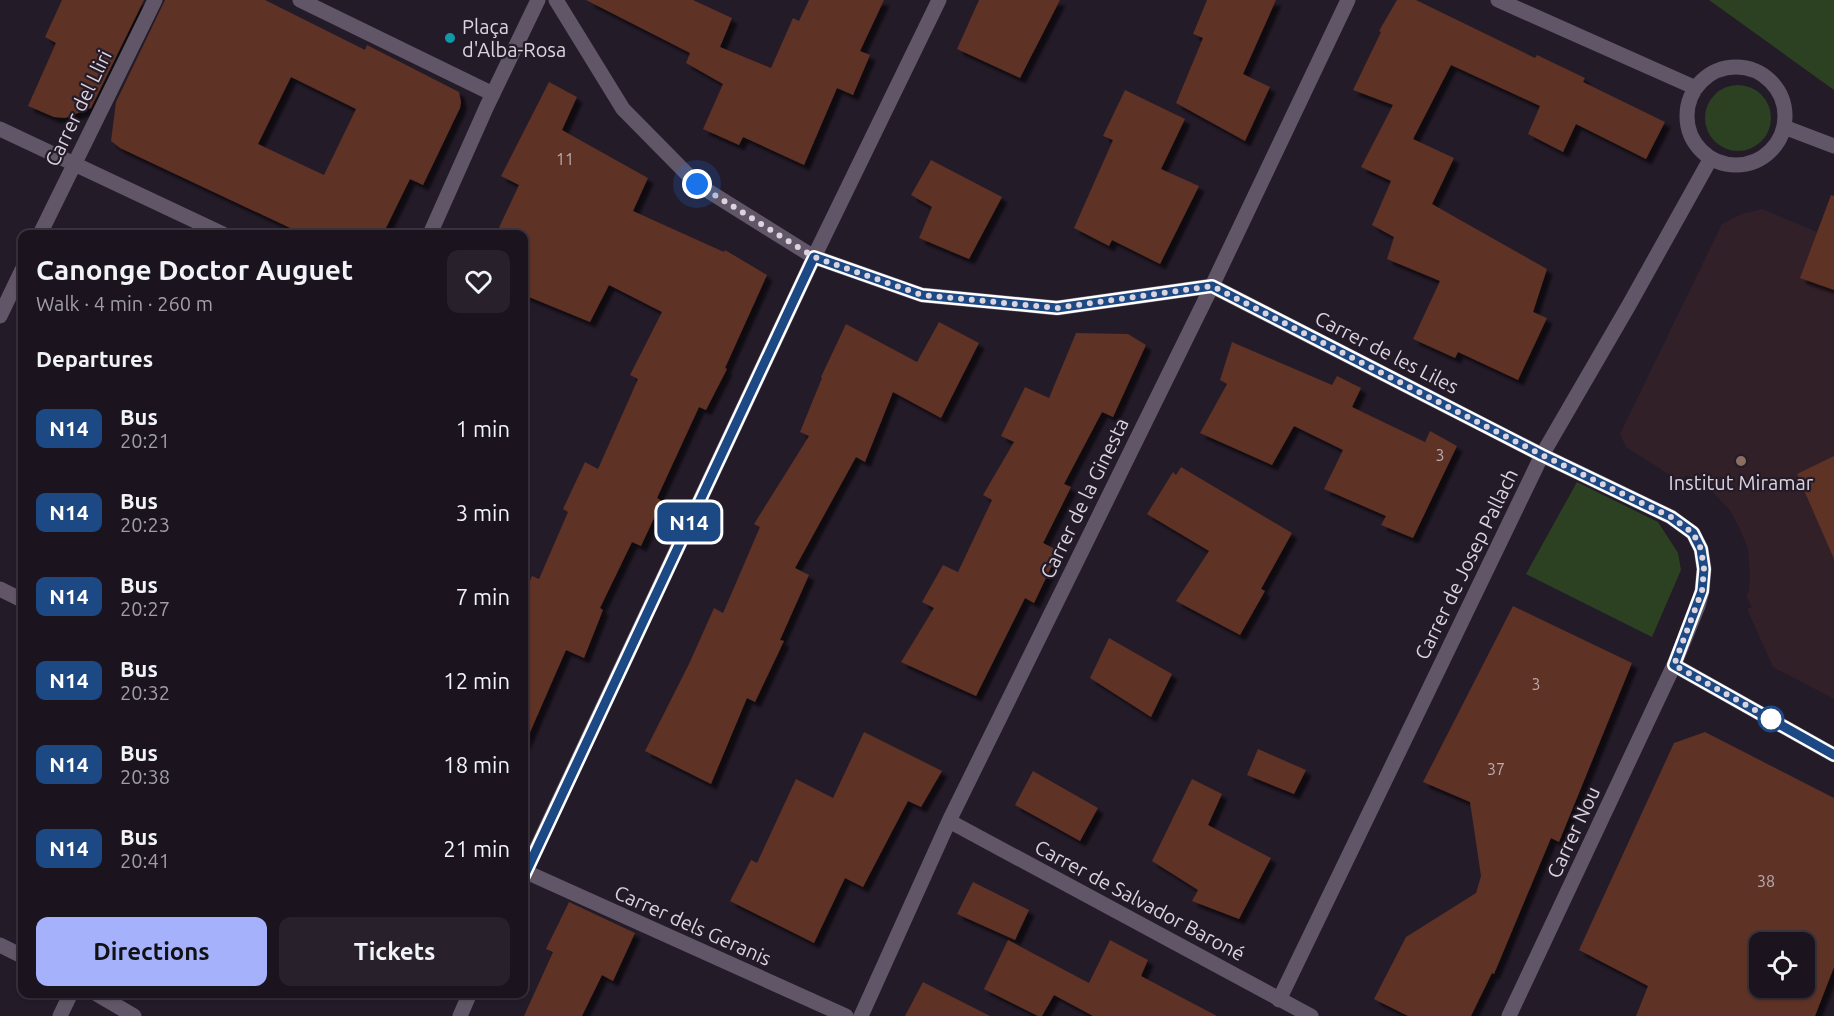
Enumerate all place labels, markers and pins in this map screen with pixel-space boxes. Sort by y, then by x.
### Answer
place label: Plaça d'Alba-Rosa [462,15,566,61]
marker: Plaça d'Alba-Rosa [443,31,457,45]
marker: Institut Miramar [1734,454,1748,468]
place label: Institut Miramar [1669,471,1814,494]
unlabelled marker [1758,706,1784,732]

